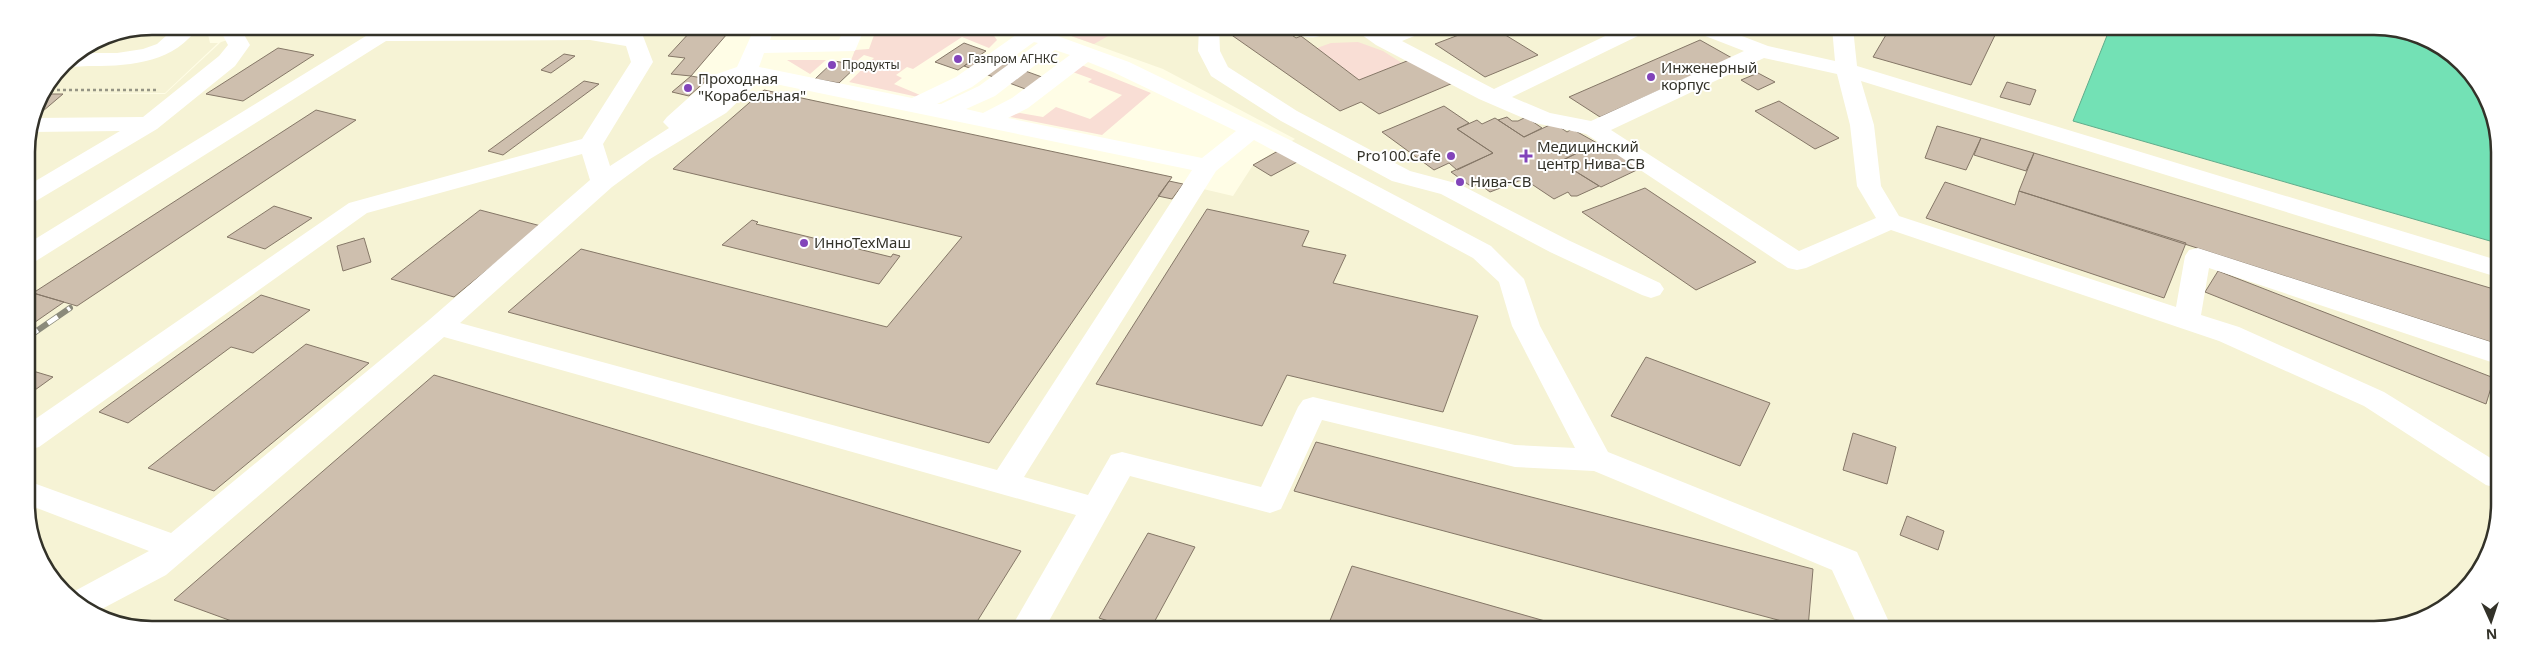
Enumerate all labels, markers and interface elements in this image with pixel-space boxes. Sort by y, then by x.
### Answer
place label: Газпром АГНКС [968,50,1058,67]
marker: Газпром АГНКС [952,53,964,65]
place label: Продукты [842,56,900,73]
place label: Инженерный корпус [1661,57,1757,94]
marker: Продукты [826,59,838,71]
place label: Проходная "Корабельная" [698,68,806,105]
marker: Инженерный корпус [1645,71,1657,83]
marker: Проходная "Корабельная" [682,82,694,94]
place label: Медицинский центр Нива-СВ [1537,136,1645,173]
place label: Pro100.Cafe [1356,145,1441,165]
marker: Медицинский центр Нива-СВ [1519,149,1533,163]
marker: Pro100.Cafe [1445,150,1457,162]
place label: Нива-СВ [1470,171,1531,191]
marker: Нива-СВ [1454,176,1466,188]
place label: ИнноТехМаш [814,232,911,252]
marker: ИнноТехМаш [798,237,810,249]
north arrow [2466,596,2516,646]
text: N [2486,625,2498,644]

